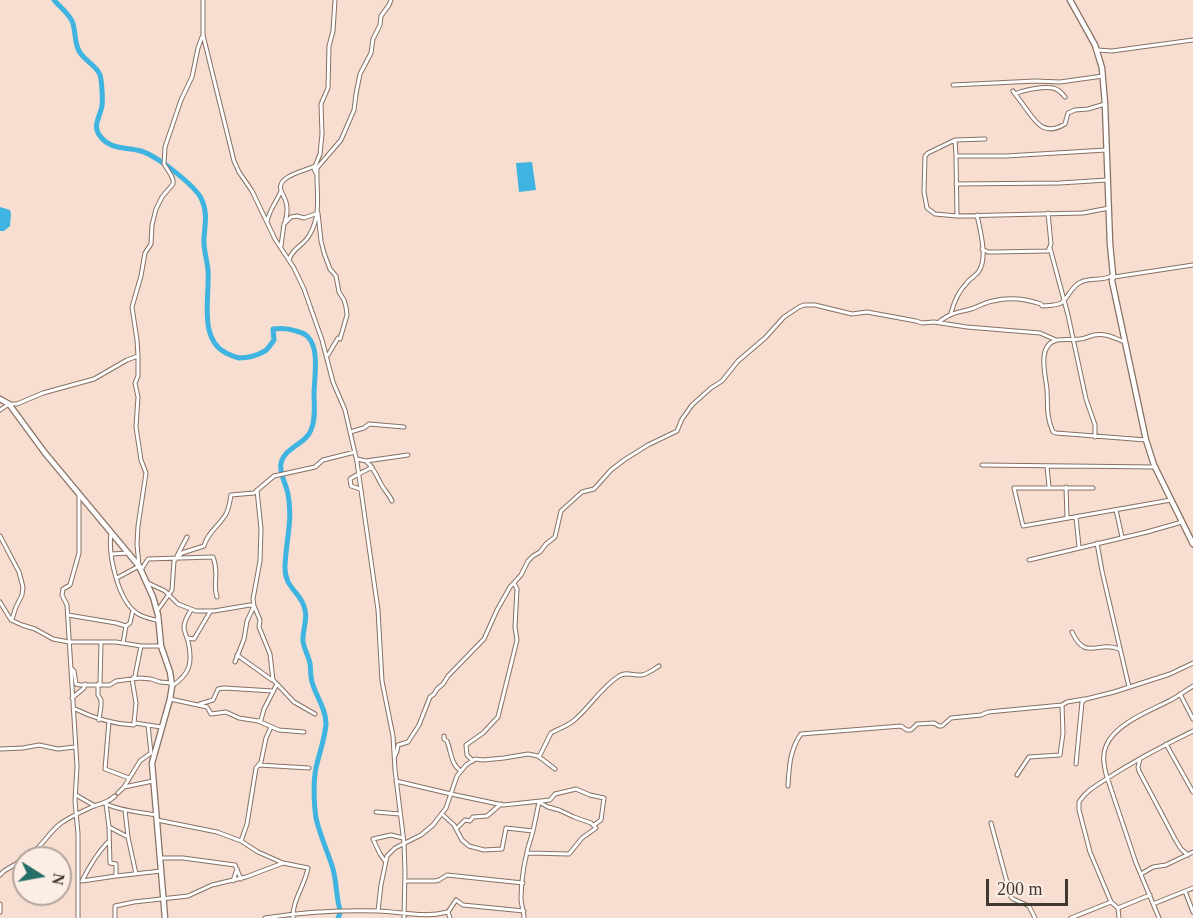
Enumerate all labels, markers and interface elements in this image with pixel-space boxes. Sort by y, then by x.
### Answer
north arrow [12,846,72,906]
scale bar [989,867,1072,905]
text: N [49,872,68,886]
text: 200 m [997,879,1043,899]

